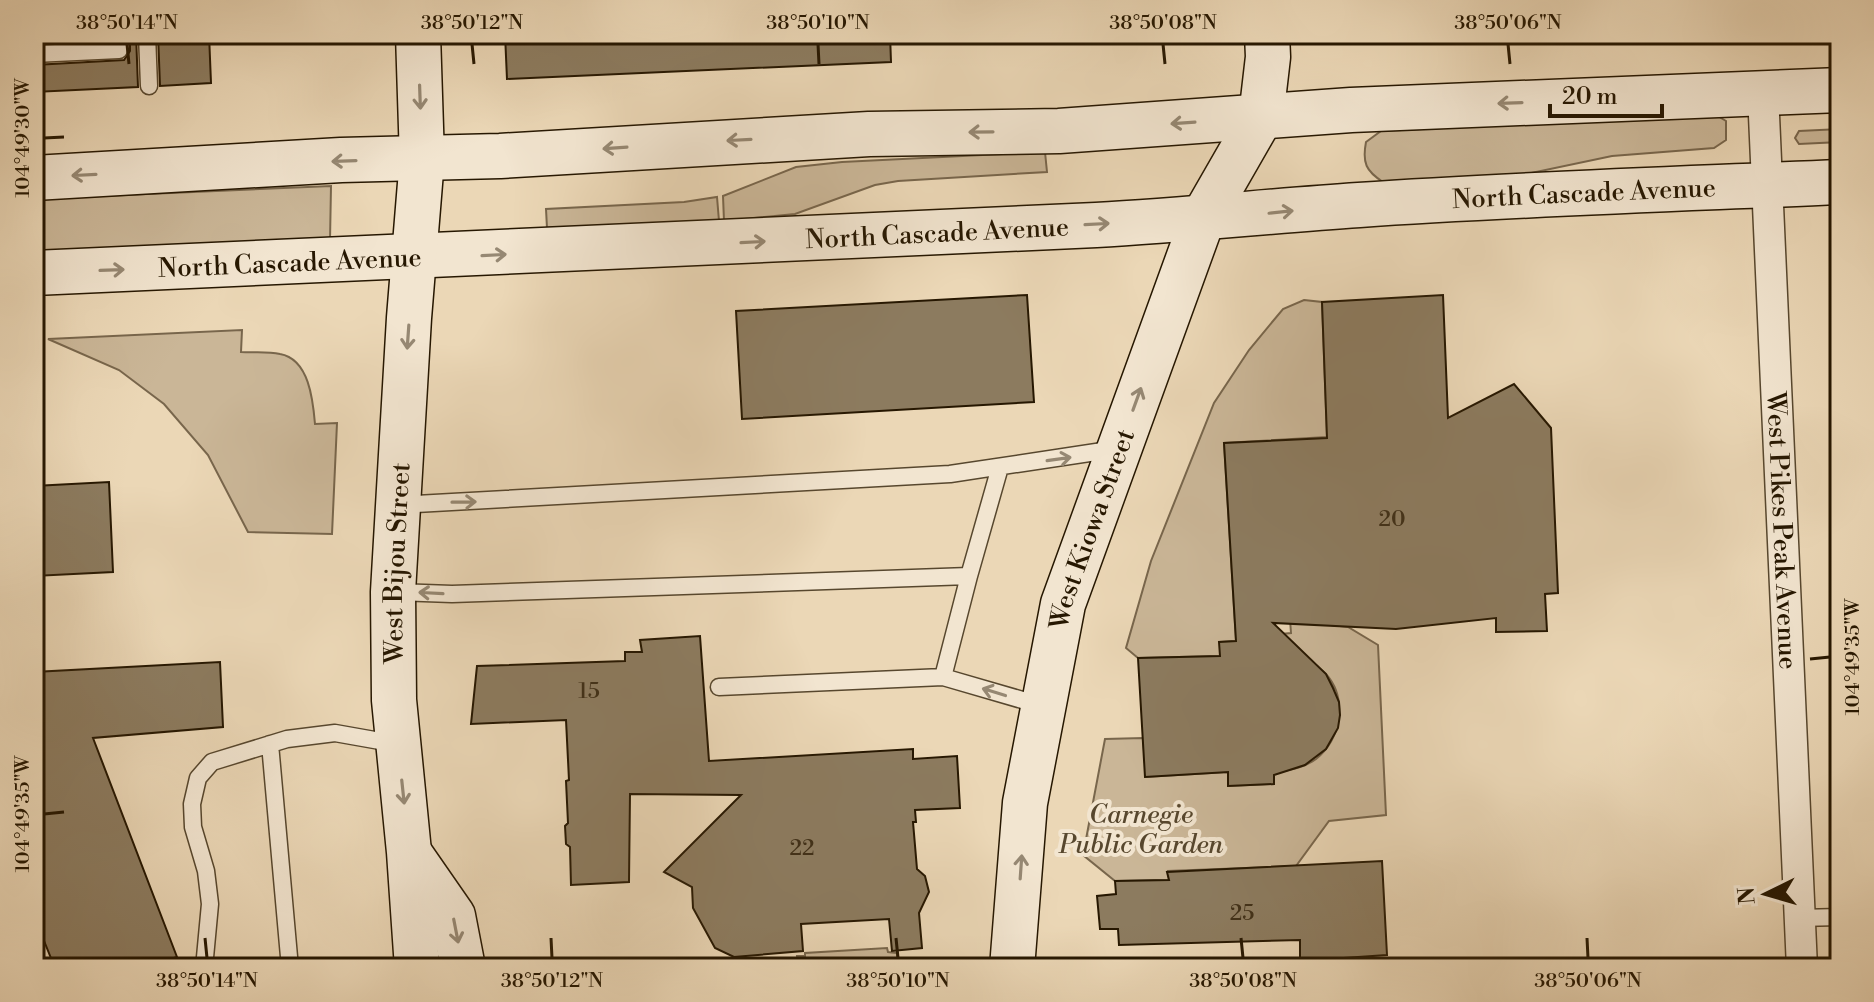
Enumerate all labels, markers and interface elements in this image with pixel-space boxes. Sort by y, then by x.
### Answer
text: 38°50'14"N [76,11,178,36]
text: 38°50'12"N [421,11,523,36]
text: 38°50'10"N [766,11,870,36]
text: 38°50'08"N [1109,11,1217,36]
text: 38°50'06"N [1454,11,1562,36]
scale bar [1550,68,1662,118]
text: 104°49'30"W [11,78,36,198]
text: 20 m [1562,82,1618,112]
one-way arrow [413,83,428,110]
one-way arrow [1497,96,1524,111]
one-way arrow [1170,116,1197,131]
one-way arrow [968,124,995,140]
one-way arrow [726,133,753,148]
one-way arrow [602,141,629,156]
one-way arrow [331,153,358,168]
one-way arrow [71,168,98,183]
street label: North Cascade Avenue [1451,172,1716,216]
one-way arrow [1267,205,1294,220]
street label: North Cascade Avenue [805,211,1070,256]
one-way arrow [1083,217,1110,232]
one-way arrow [739,234,766,249]
street label: North Cascade Avenue [157,242,422,285]
one-way arrow [480,247,507,262]
one-way arrow [98,262,125,277]
one-way arrow [400,323,415,350]
one-way arrow [1130,387,1145,412]
street label: West Pikes Peak Avenue [1759,390,1804,670]
street label: West Kiowa Street [1043,425,1142,633]
one-way arrow [1046,451,1071,466]
street label: West Bijou Street [378,462,418,665]
one-way arrow [450,494,477,509]
house number: 20 [1378,506,1406,533]
one-way arrow [418,585,445,600]
text: 104°49'35"W [1841,598,1866,716]
house number: 15 [578,678,600,705]
one-way arrow [981,684,1007,699]
text: 104°49'35"W [11,755,36,873]
one-way arrow [396,778,411,805]
park label: Carnegie Public Garden [1058,799,1224,861]
house number: 22 [789,835,815,862]
one-way arrow [1014,854,1029,881]
north arrow [1726,854,1806,934]
text: N [1733,885,1762,905]
house number: 25 [1230,900,1254,927]
one-way arrow [450,918,465,943]
text: 38°50'14"N [156,969,258,994]
text: 38°50'12"N [501,969,603,994]
text: 38°50'10"N [846,969,950,994]
text: 38°50'08"N [1189,969,1297,994]
text: 38°50'06"N [1534,969,1642,994]

